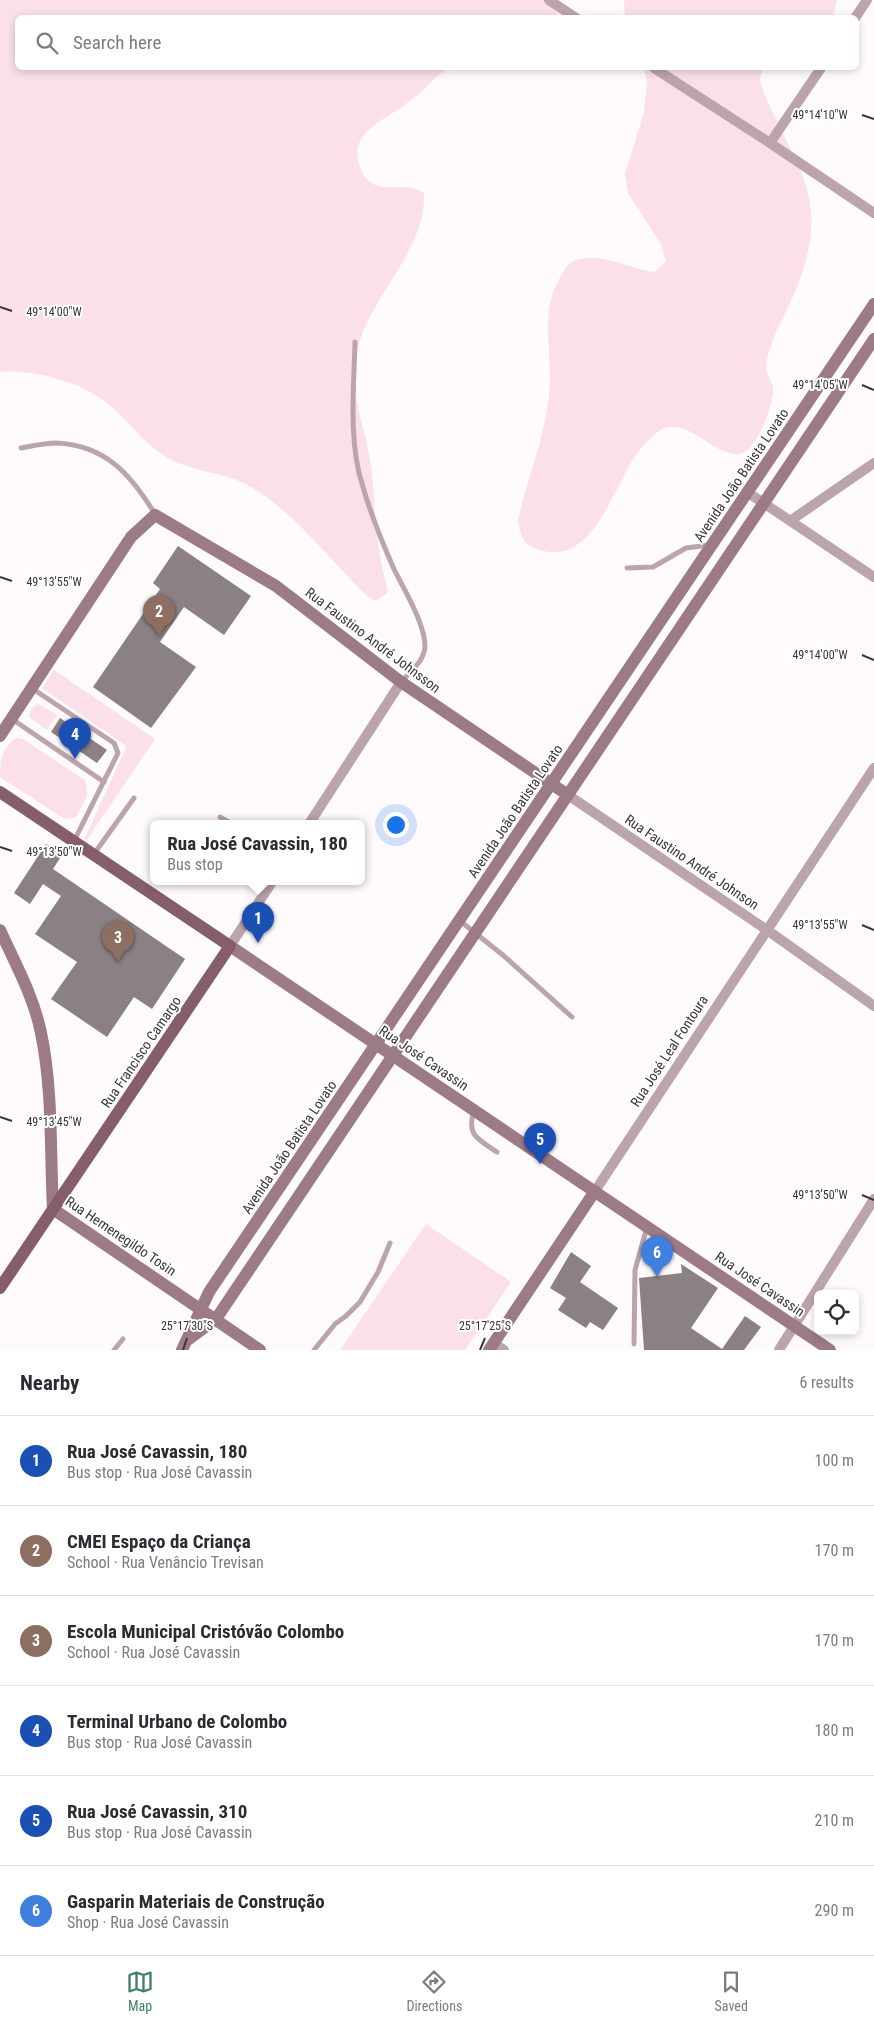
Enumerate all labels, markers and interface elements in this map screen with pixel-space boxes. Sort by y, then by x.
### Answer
search box [15,15,859,70]
icon: search [33,29,61,57]
text: Search here [73,31,161,54]
text: 49°14'10"W [792,108,848,122]
text: 49°14'00"W [26,305,82,319]
text: 49°14'05"W [792,378,848,392]
street label: Avenida João Batista Lovato [690,405,792,545]
text: 49°13'55"W [26,575,82,589]
street label: Rua Faustino André Johnsson [303,584,443,696]
pin: 2 [143,595,175,636]
text: 49°14'00"W [792,648,848,662]
pin: 4 [59,718,91,759]
street label: Avenida João Batista Lovato [464,741,566,881]
street label: Rua Faustino André Johnson [622,811,762,913]
your location [383,812,409,838]
popup [150,820,365,885]
text: Rua José Cavassin, 180 [167,832,348,855]
text: 49°13'50"W [26,845,82,859]
text: Bus stop [167,855,223,874]
pin: 1 [242,902,274,943]
text: 49°13'55"W [792,918,848,932]
pin: 3 [102,921,134,962]
street label: Rua José Leal Fontoura [627,992,711,1110]
street label: Rua Francisco Camargo [98,993,184,1111]
street label: Rua José Cavassin [376,1022,472,1094]
street label: Avenida João Batista Lovato [238,1077,340,1217]
text: 49°13'45"W [26,1115,82,1129]
pin: 5 [524,1123,556,1164]
text: 49°13'50"W [792,1188,848,1202]
street label: Rua Hemenegildo Tosin [63,1193,179,1279]
pin: 6 [641,1236,673,1277]
street label: Rua José Cavassin [712,1248,808,1320]
map controls [814,1290,859,1335]
button: locate [814,1290,859,1335]
text: 25°17'30"S [161,1319,213,1333]
text: 25°17'25"S [459,1319,511,1333]
text: Nearby [20,1371,79,1395]
text: 6 results [799,1373,854,1392]
text: Rua José Cavassin, 180 [67,1440,247,1463]
text: 1 [32,1451,40,1470]
text: 100 m [815,1451,854,1470]
text: Bus stop · Rua José Cavassin [67,1463,252,1482]
text: CMEI Espaço da Criança [67,1530,251,1553]
text: 2 [32,1541,40,1560]
text: 170 m [815,1541,854,1560]
text: School · Rua Venâncio Trevisan [67,1553,264,1572]
text: Escola Municipal Cristóvão Colombo [67,1620,344,1643]
text: 3 [32,1631,40,1650]
text: 170 m [815,1631,854,1650]
text: School · Rua José Cavassin [67,1643,240,1662]
text: Terminal Urbano de Colombo [67,1710,287,1733]
text: 4 [32,1721,40,1740]
text: 180 m [815,1721,854,1740]
text: Bus stop · Rua José Cavassin [67,1733,252,1752]
text: Rua José Cavassin, 310 [67,1800,247,1823]
text: 5 [32,1811,40,1830]
text: 210 m [815,1811,854,1830]
text: Bus stop · Rua José Cavassin [67,1823,252,1842]
text: Gasparin Materiais de Construção [67,1890,325,1913]
text: 6 [32,1901,40,1920]
text: 290 m [815,1901,854,1920]
text: Shop · Rua José Cavassin [67,1913,229,1932]
tab: Map [126,1968,154,2014]
tab: Directions [406,1968,462,2014]
tab: Saved [715,1968,748,2014]

